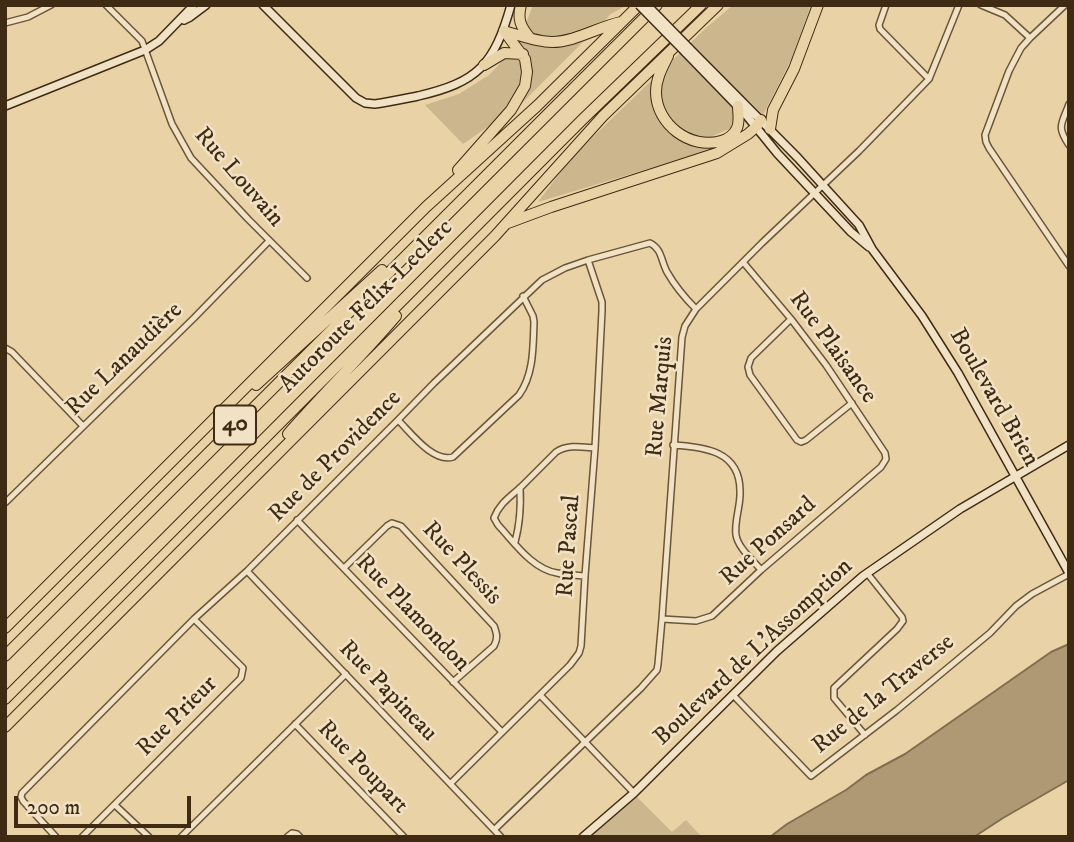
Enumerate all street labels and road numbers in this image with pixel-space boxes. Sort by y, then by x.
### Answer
street label: Rue Louvain [187,122,289,234]
street label: Autoroute Félix-Leclerc [274,214,460,400]
street label: Rue Plaisance [782,287,882,409]
street label: Rue Lanaudière [61,297,189,423]
street label: Boulevard Brien [942,324,1044,472]
street label: Rue Marquis [641,335,681,459]
street label: Rue de Providence [264,385,408,529]
road number: 40 [214,406,256,444]
street label: Rue Ponsard [715,491,823,593]
street label: Rue Pascal [552,494,588,598]
street label: Rue Plessis [415,516,507,612]
street label: Rue Plamondon [349,549,475,679]
street label: Boulevard de L'Assomption [649,553,859,753]
street label: Rue de la Traverse [807,629,961,761]
street label: Rue Papineau [332,636,442,748]
street label: Rue Prieur [132,671,224,763]
street label: Rue Poupart [311,715,413,821]

